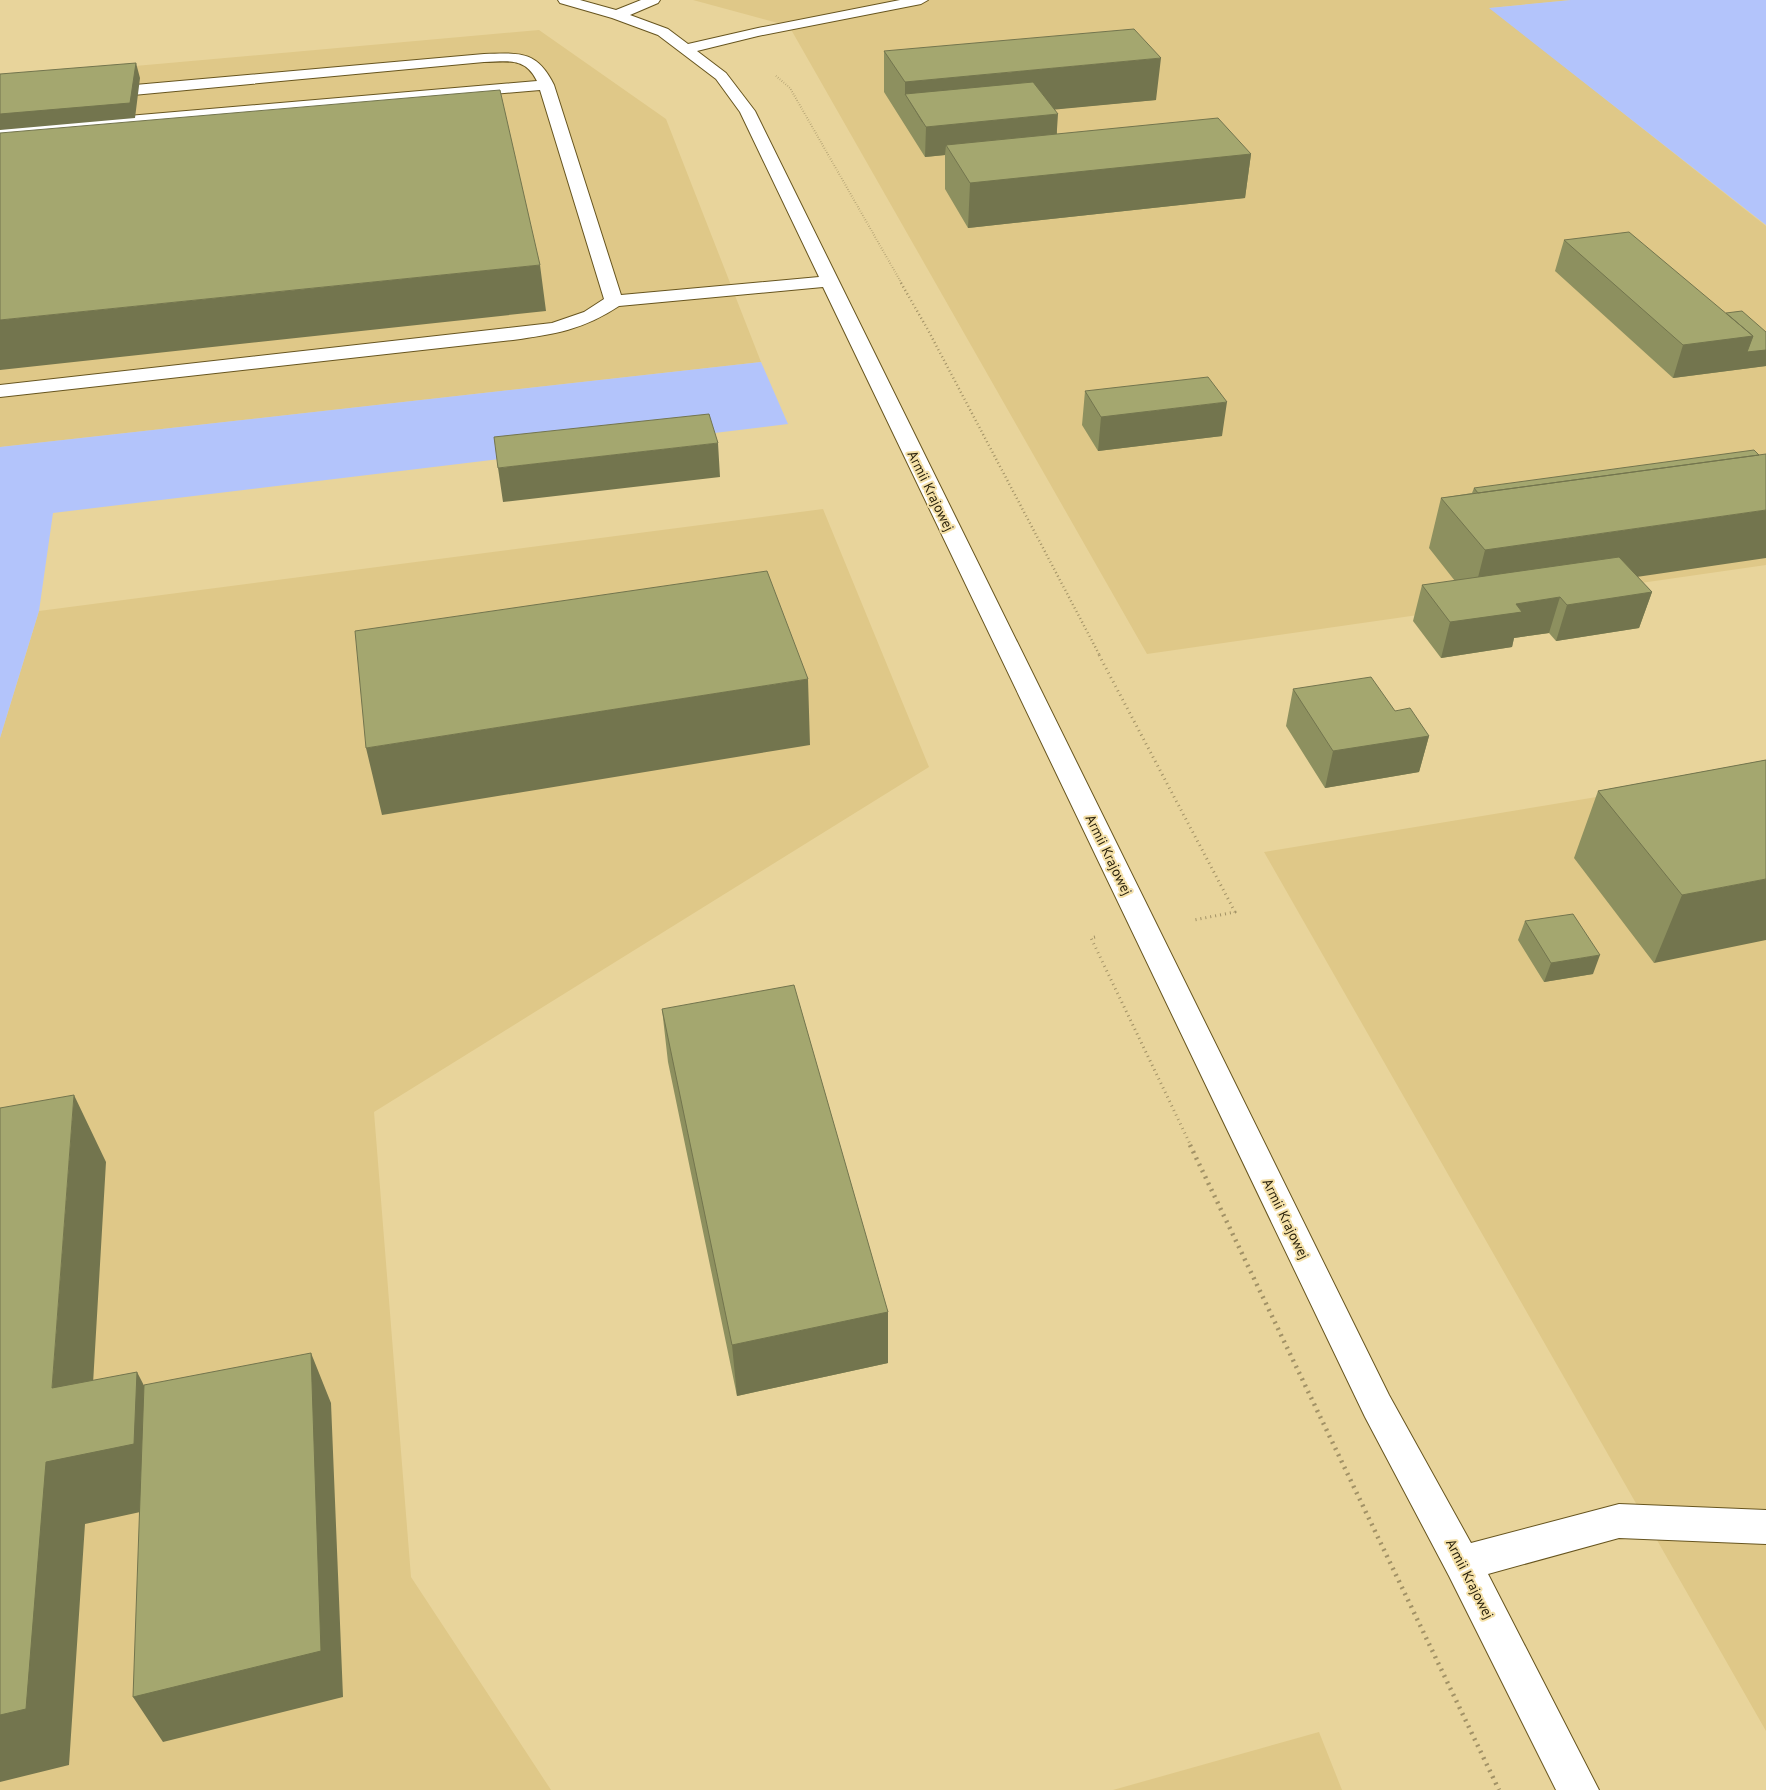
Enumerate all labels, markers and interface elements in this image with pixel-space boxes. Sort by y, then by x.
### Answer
street label: Armii Krajowej [904,448,958,534]
street label: Armii Krajowej [1082,812,1136,898]
street label: Armii Krajowej [1259,1176,1313,1262]
street label: Armii Krajowej [1442,1536,1498,1622]

